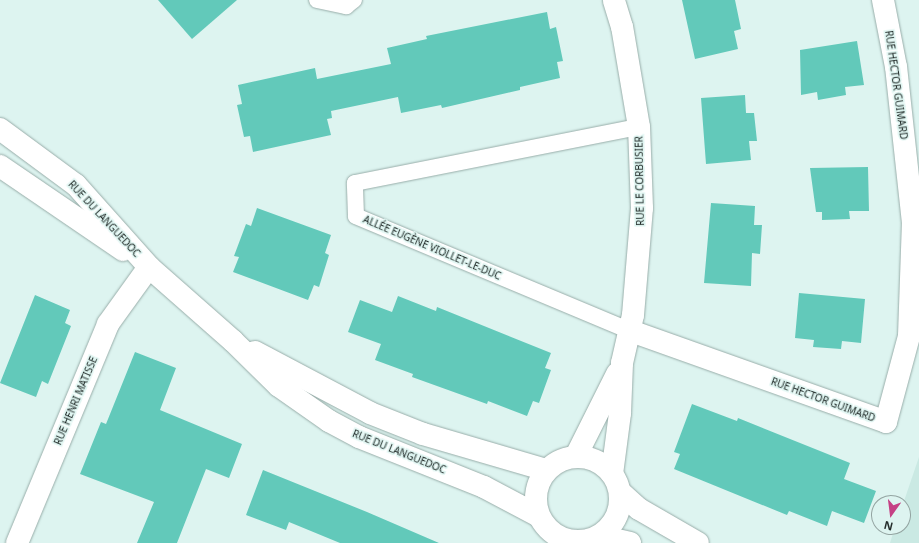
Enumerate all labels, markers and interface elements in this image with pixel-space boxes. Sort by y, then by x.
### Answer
street label: RUE HECTOR GUIMARD [882,30,910,140]
street label: RUE LE CORBUSIER [633,136,647,226]
street label: RUE DU LANGUEDOC [66,178,142,260]
street label: ALLÉE EUGÈNE VIOLLET-LE-DUC [361,213,503,283]
street label: RUE HENRI MATISSE [52,355,100,447]
street label: RUE HECTOR GUIMARD [769,376,877,424]
street label: RUE DU LANGUEDOC [351,428,447,476]
north arrow [871,495,911,535]
text: N [882,518,894,535]

